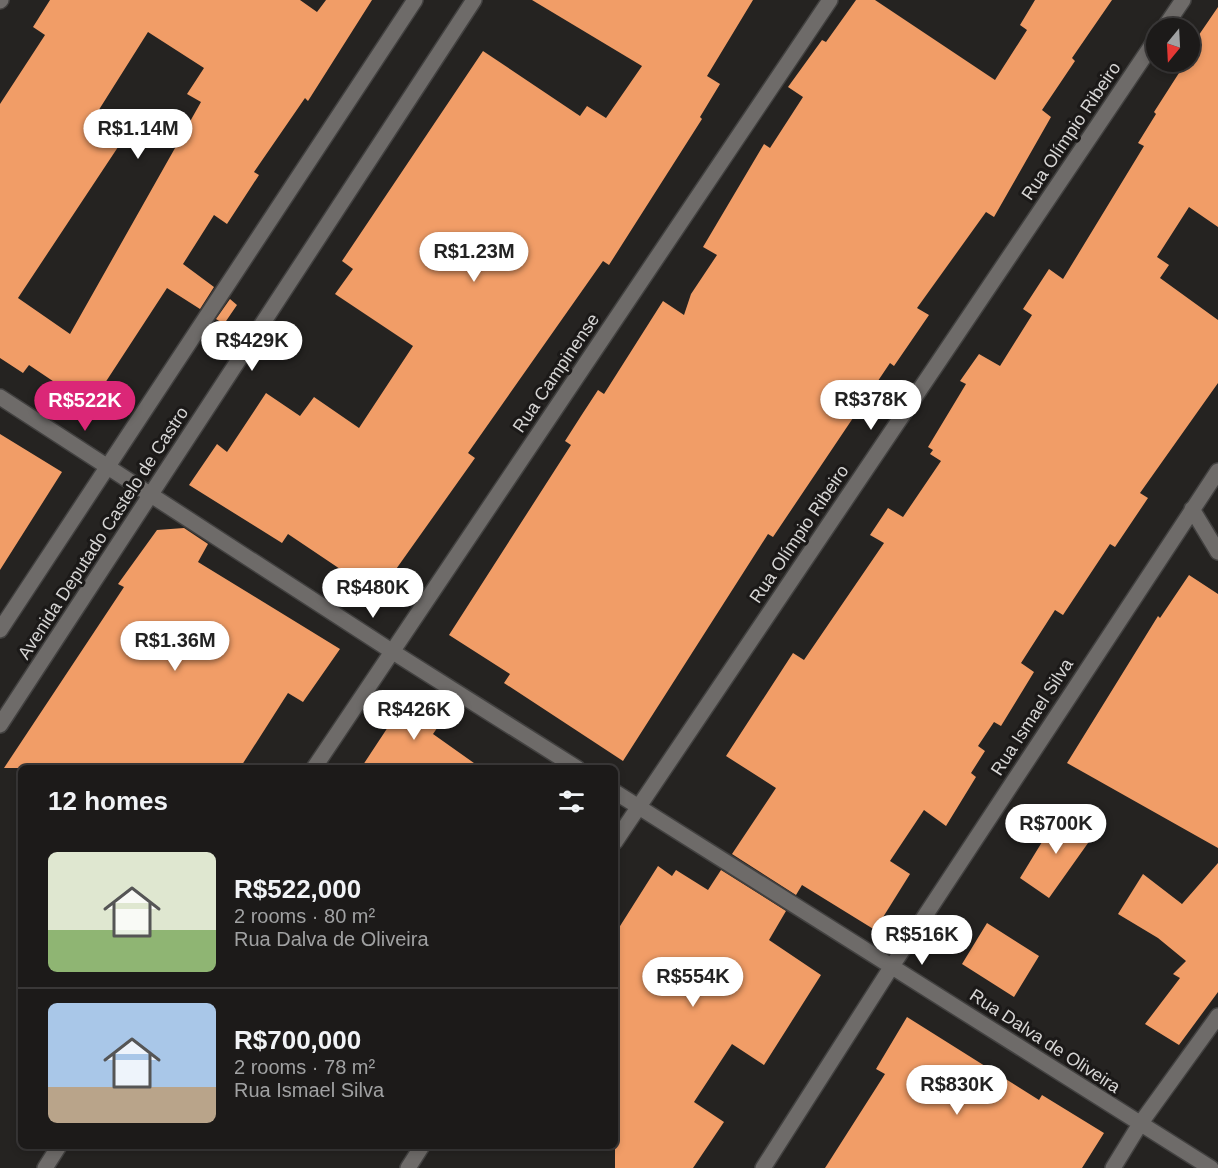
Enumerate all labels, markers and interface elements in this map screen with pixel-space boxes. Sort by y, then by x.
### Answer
north arrow [1146,18,1200,72]
map controls [1146,18,1200,72]
street label: Rua Olímpio Ribeiro [1017,58,1125,204]
pin: R$1.14M [83,109,193,160]
text: R$1.14M [97,117,179,139]
pin: R$1.23M [419,232,529,283]
text: R$1.23M [433,240,515,262]
street label: Rua Campinense [509,310,603,436]
pin: R$429K [203,321,301,372]
text: R$429K [215,329,289,351]
pin: R$378K [822,380,920,431]
pin: R$522K [36,381,134,432]
text: R$378K [834,388,908,410]
text: R$522K [48,389,122,411]
street label: Avenida Deputado Castelo de Castro [14,403,192,663]
street label: Rua Olímpio Ribeiro [745,461,853,607]
pin: R$480K [324,568,422,619]
text: R$480K [336,576,410,598]
pin: R$1.36M [120,621,230,672]
text: R$1.36M [134,629,216,651]
street label: Rua Ismael Silva [987,654,1078,779]
pin: R$426K [365,690,463,741]
text: R$426K [377,698,451,720]
icon: filters [555,785,588,818]
text: 12 homes [48,786,168,816]
pin: R$700K [1007,804,1105,855]
text: R$700K [1019,812,1093,834]
text: R$522,000 [234,874,361,904]
icon: home [96,876,168,948]
text: 2 rooms · 80 m² [234,905,375,927]
pin: R$516K [873,915,971,966]
text: R$516K [885,923,959,945]
text: Rua Dalva de Oliveira [234,928,429,950]
pin: R$554K [644,957,742,1008]
text: R$554K [656,965,730,987]
street label: Rua Dalva de Oliveira [966,985,1125,1098]
text: R$700,000 [234,1025,361,1055]
icon: home [96,1027,168,1099]
text: 2 rooms · 78 m² [234,1056,375,1078]
pin: R$830K [908,1065,1006,1116]
text: R$830K [920,1073,994,1095]
text: Rua Ismael Silva [234,1079,384,1101]

